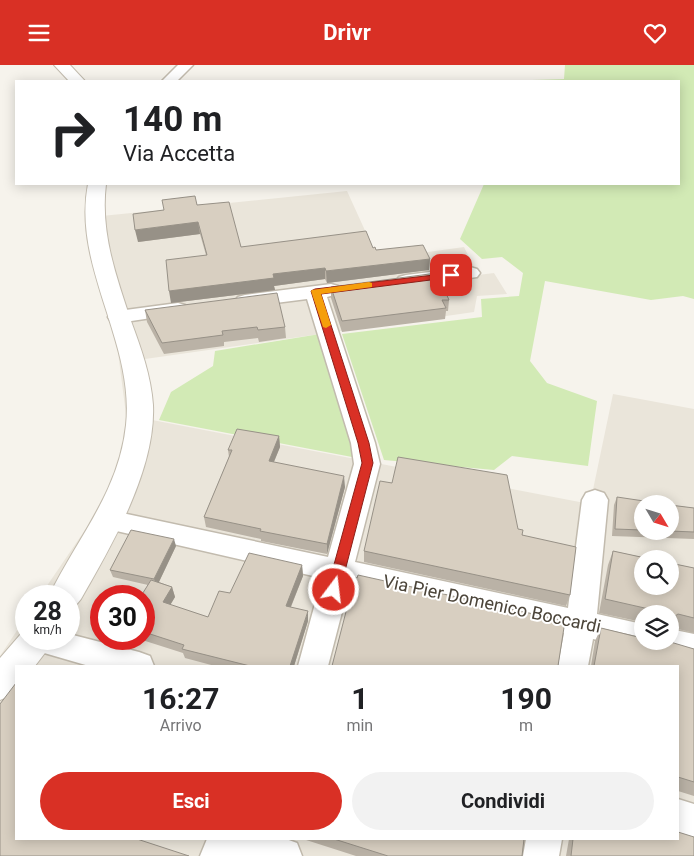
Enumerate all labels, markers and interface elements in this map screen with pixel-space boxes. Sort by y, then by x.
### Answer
icon: menu [25,19,53,47]
icon: heart [641,19,669,47]
text: Drivr [323,20,371,45]
text: 140 m [123,99,222,140]
icon: right [40,100,105,165]
text: Via Accetta [123,141,235,166]
pin [430,254,472,296]
icon: arrive [437,261,465,289]
north arrow [634,495,679,540]
map controls [634,495,679,650]
button: search [634,550,679,595]
position arrow [307,563,359,615]
street label: Via Pier Domenico Boccardi [381,570,603,637]
speed limit sign: 30 [90,585,155,650]
text: 28 [33,597,62,626]
button: layers [634,605,679,650]
text: km/h [33,623,62,637]
text: 16:27 [142,681,219,716]
text: 1 [351,681,368,716]
text: 190 [500,681,552,716]
text: Arrivo [160,716,202,735]
text: min [346,716,373,735]
text: m [519,716,533,735]
button: Esci [40,772,342,830]
button: Condividi [352,772,654,830]

